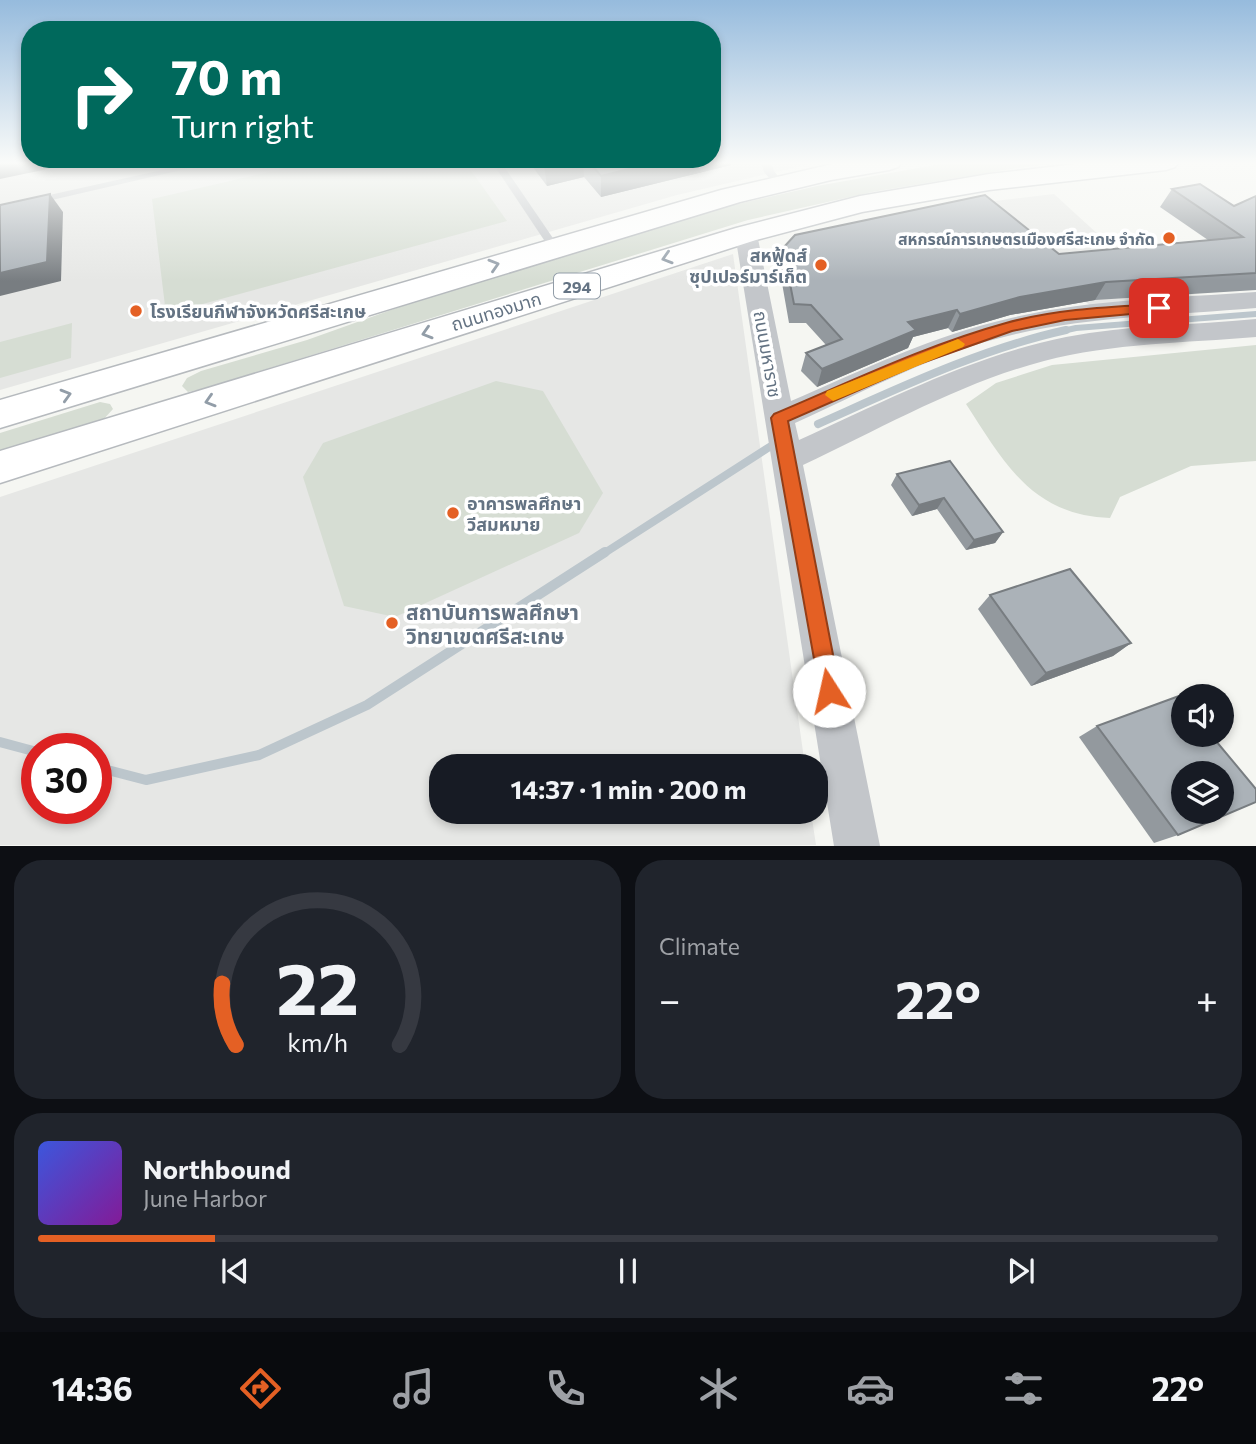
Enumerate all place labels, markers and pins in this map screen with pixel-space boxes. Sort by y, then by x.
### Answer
place label: สหกรณ์การเกษตรเมืองศรีสะเกษ จำกัด [898,229,1155,248]
marker: สหกรณ์การเกษตรเมืองศรีสะเกษ จำกัด [1161,230,1177,246]
place label: สหฟู้ดส์ ซุปเปอร์มาร์เก็ต [689,244,807,288]
marker: สหฟู้ดส์ ซุปเปอร์มาร์เก็ต [813,257,829,273]
pin [1129,278,1189,338]
place label: โรงเรียนกีฬาจังหวัดศรีสะเกษ [150,300,366,322]
marker: โรงเรียนกีฬาจังหวัดศรีสะเกษ [128,303,144,319]
place label: อาคารพลศึกษา วีสมหมาย [467,492,581,535]
marker: อาคารพลศึกษา วีสมหมาย [445,505,461,521]
place label: สถาบันการพลศึกษา วิทยาเขตศรีสะเกษ [405,599,579,648]
marker: สถาบันการพลศึกษา วิทยาเขตศรีสะเกษ [384,615,400,631]

